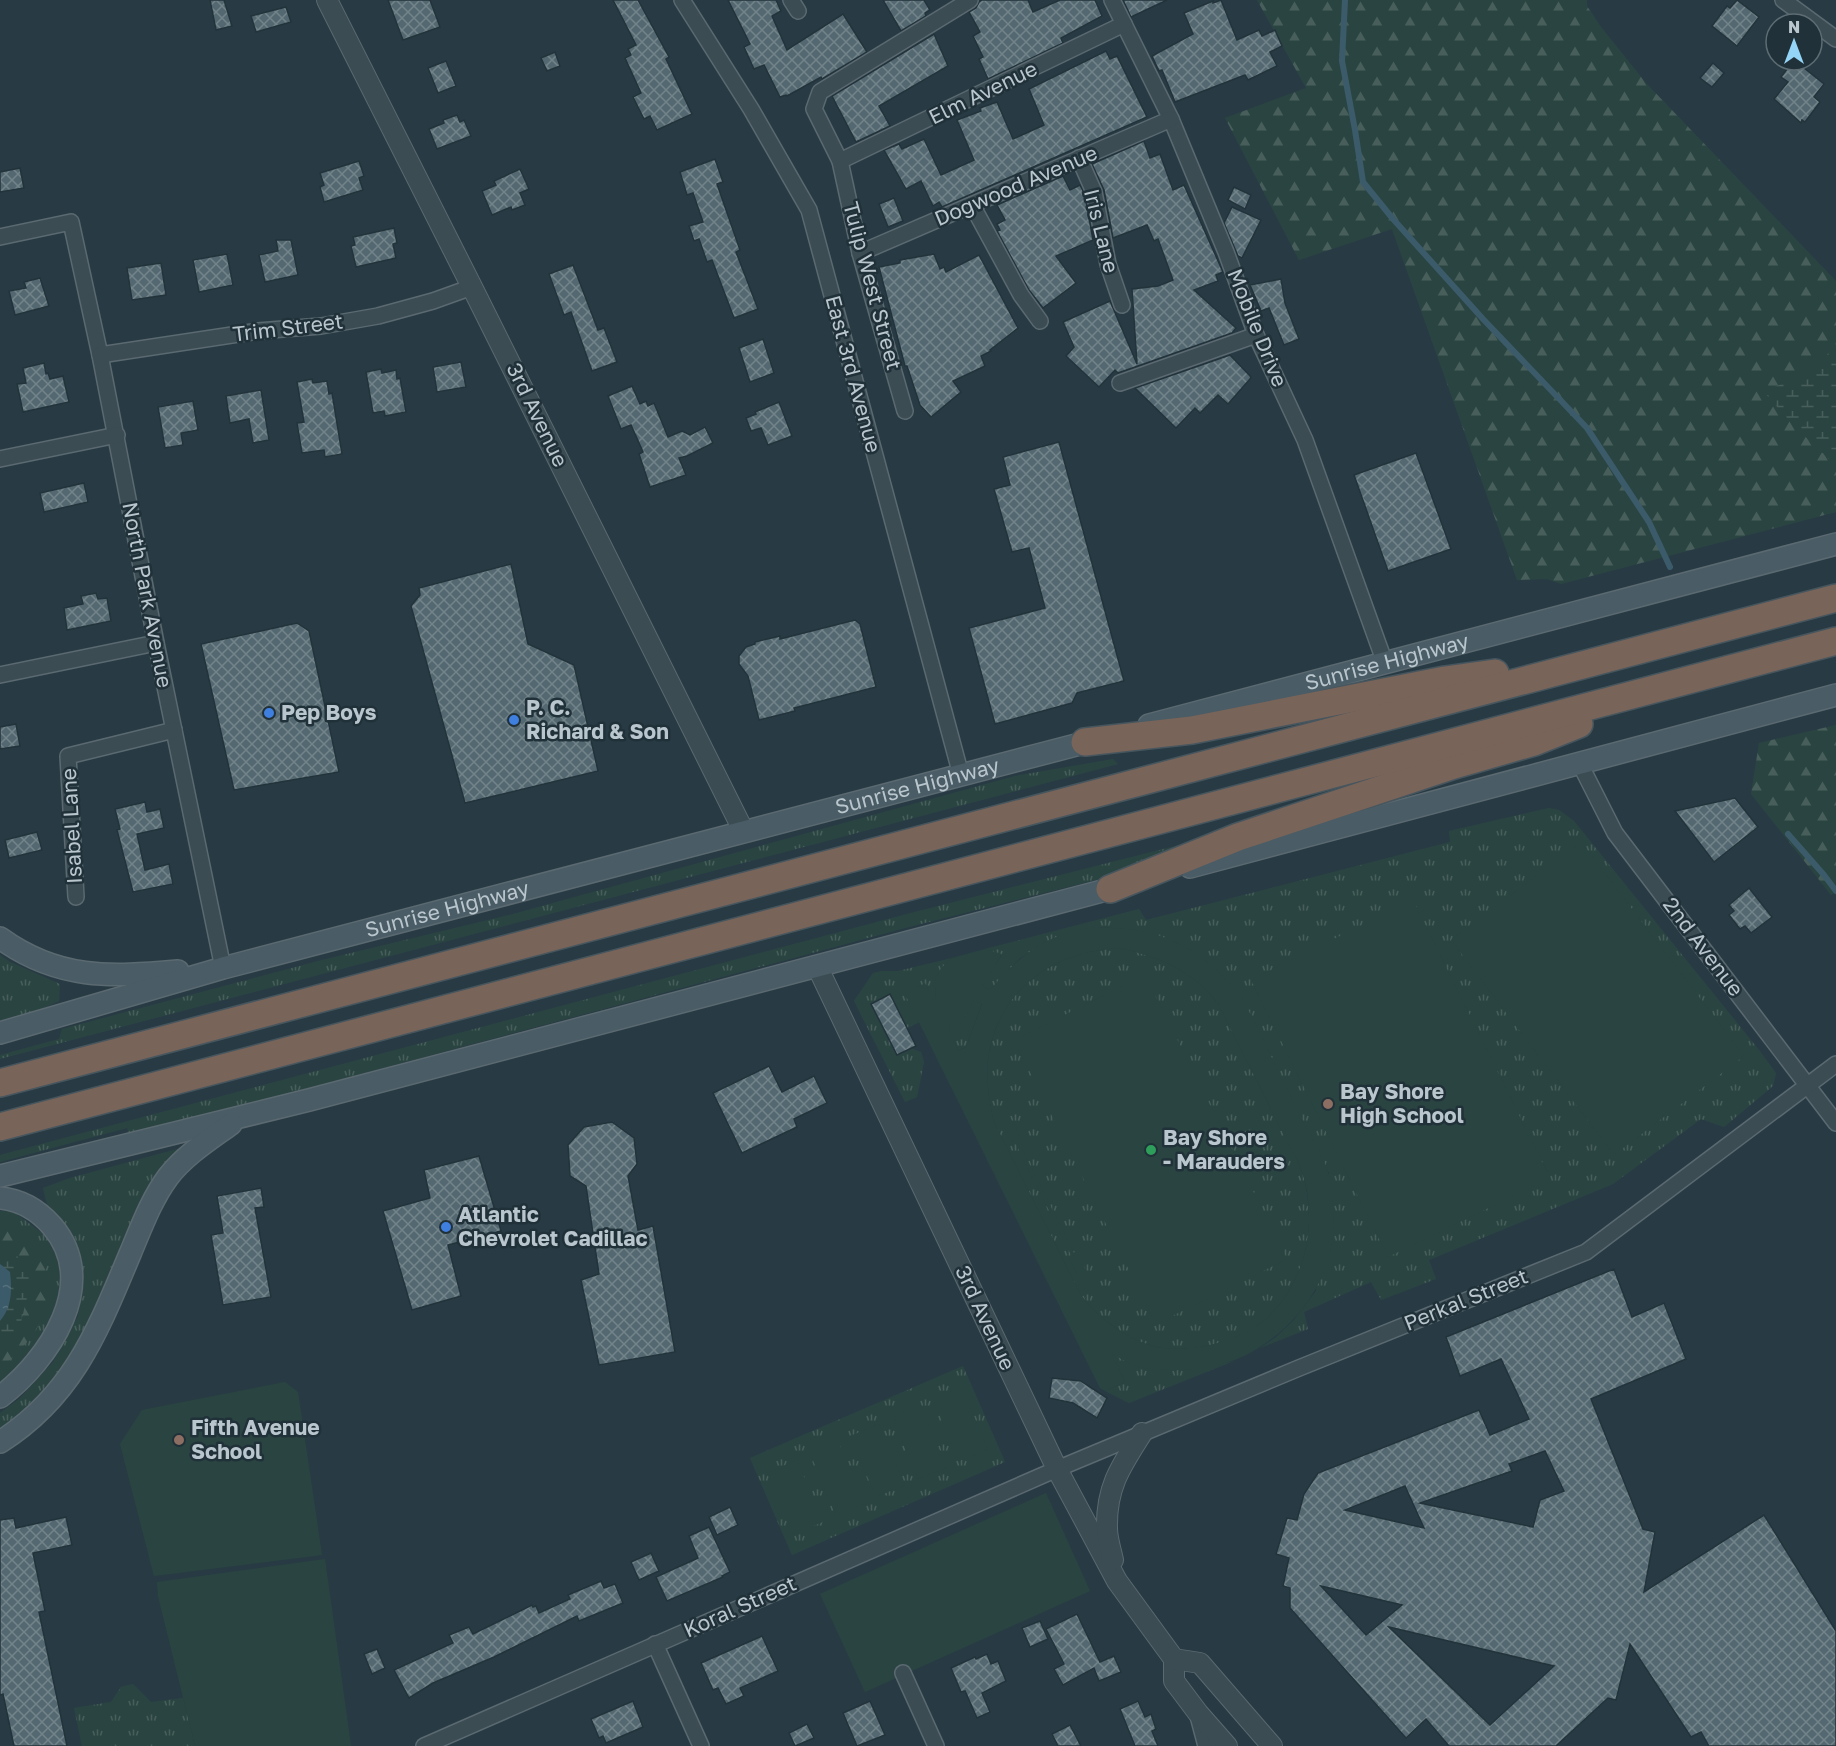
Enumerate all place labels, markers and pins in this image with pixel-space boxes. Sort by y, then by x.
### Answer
place label: P. C. Richard & Son [526,694,669,744]
place label: Pep Boys [281,699,377,725]
marker: Pep Boys [262,706,276,720]
marker: P. C. Richard & Son [507,713,521,727]
place label: Bay Shore High School [1340,1078,1464,1128]
marker: Bay Shore High School [1321,1097,1335,1111]
place label: Bay Shore - Marauders [1163,1124,1285,1174]
marker: Bay Shore - Marauders [1144,1143,1158,1157]
place label: Atlantic Chevrolet Cadillac [458,1201,648,1251]
marker: Atlantic Chevrolet Cadillac [439,1220,453,1234]
place label: Fifth Avenue School [191,1414,320,1464]
marker: Fifth Avenue School [172,1433,186,1447]

